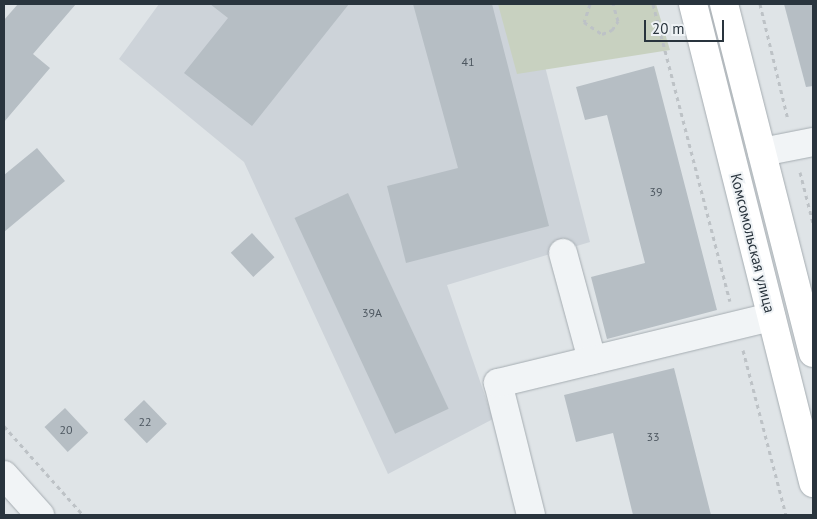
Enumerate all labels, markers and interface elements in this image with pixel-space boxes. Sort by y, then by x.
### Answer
scale bar [647,10,727,42]
text: 20 m [652,19,685,38]
house number: 41 [461,55,475,69]
street label: Комсомольская улица [727,171,779,315]
house number: 39 [649,185,663,199]
house number: 39А [362,306,382,320]
house number: 22 [138,415,152,429]
house number: 20 [59,423,73,437]
house number: 33 [646,430,660,444]

